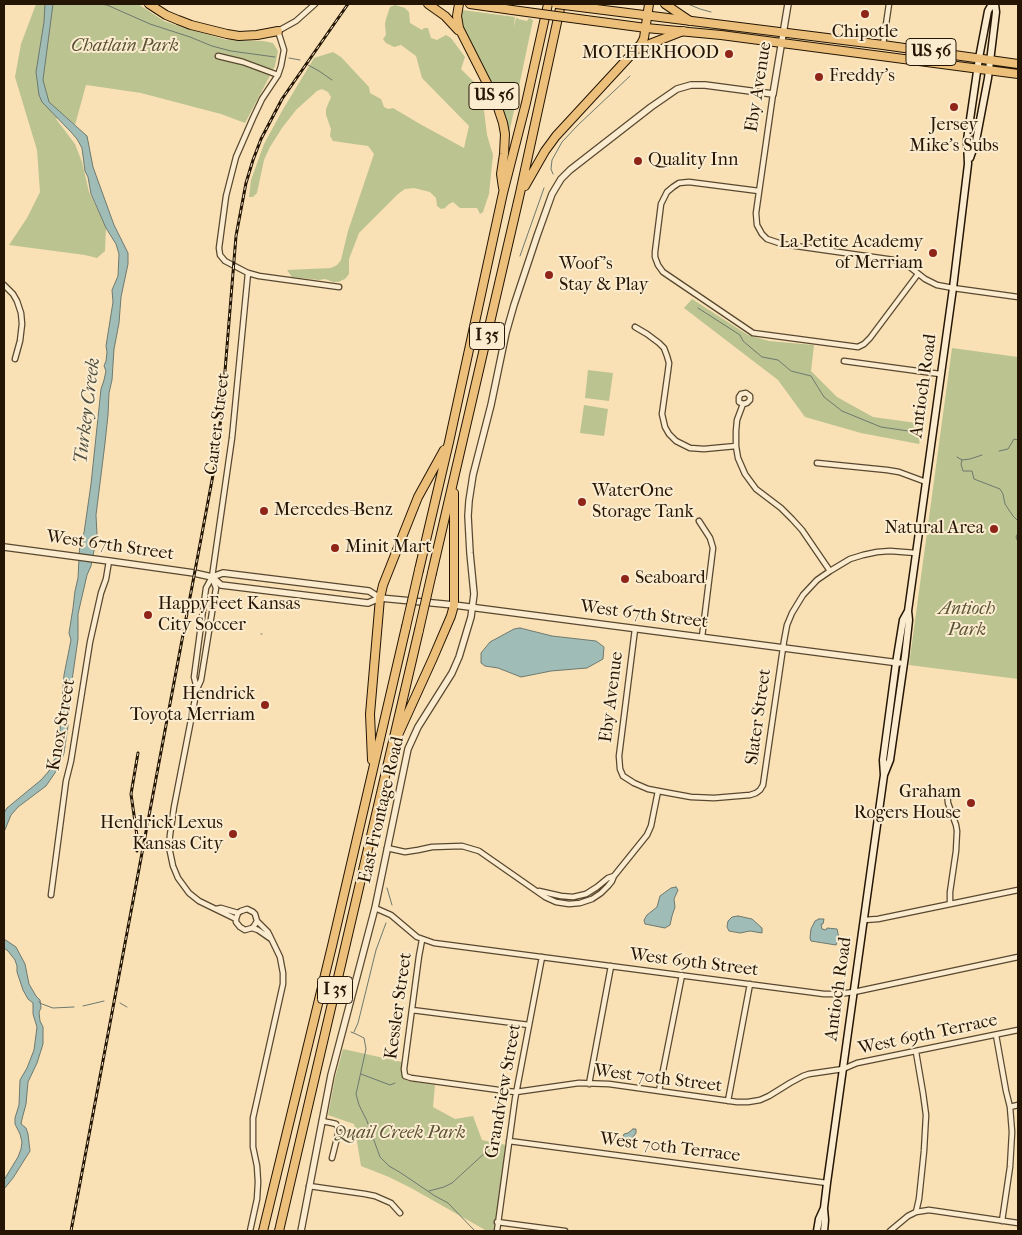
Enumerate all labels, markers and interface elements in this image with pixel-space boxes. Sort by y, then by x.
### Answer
marker: Chipotle [859,8,871,20]
place label: Chipotle [832,22,898,44]
park label: Chatlain Park [71,36,179,58]
road number: US 56 [906,38,956,66]
street label: Eby Avenue [741,40,777,134]
place label: MOTHERHOOD [582,43,719,65]
marker: MOTHERHOOD [723,48,735,60]
place label: Freddy's [829,66,895,88]
marker: Freddy's [813,71,825,83]
road number: US 56 [469,82,519,110]
marker: Jersey Mike's Subs [948,101,960,113]
place label: Jersey Mike's Subs [909,115,999,158]
place label: Quality Inn [648,150,738,172]
marker: Quality Inn [632,155,644,167]
place label: La Petite Academy of Merriam [779,232,923,274]
marker: La Petite Academy of Merriam [927,247,939,259]
place label: Woof's Stay & Play [559,254,648,296]
marker: Woof's Stay & Play [543,269,555,281]
road number: I 35 [470,322,504,350]
street label: Antioch Road [906,333,942,439]
water label: Turkey Creek [70,357,106,465]
street label: Carter Street [201,372,235,476]
place label: WaterOne Storage Tank [592,481,694,524]
marker: WaterOne Storage Tank [576,496,588,508]
place label: Mercedes-Benz [274,500,393,522]
marker: Mercedes-Benz [258,505,270,517]
place label: Natural Area [885,518,984,540]
marker: Natural Area [988,523,1000,535]
street label: West 67th Street [45,526,175,566]
place label: Minit Mart [345,537,432,559]
marker: Minit Mart [329,542,341,554]
place label: Seaboard [635,568,706,590]
marker: Seaboard [619,573,631,585]
place label: HappyFeet Kansas City Soccer [158,594,300,636]
street label: West 67th Street [579,596,709,634]
park label: Antioch Park [939,599,995,642]
marker: HappyFeet Kansas City Soccer [142,609,154,621]
street label: Eby Avenue [596,650,628,744]
street label: Slater Street [742,667,776,767]
street label: Knox Street [43,677,81,773]
place label: Hendrick Toyota Merriam [130,684,255,726]
marker: Hendrick Toyota Merriam [259,699,271,711]
street label: East Frontage Road [355,735,409,885]
place label: Graham Rogers House [854,782,961,824]
marker: Graham Rogers House [965,797,977,809]
place label: Hendrick Lexus Kansas City [100,813,223,856]
marker: Hendrick Lexus Kansas City [227,828,239,840]
street label: Antioch Road [821,936,857,1042]
street label: West 69th Street [628,944,760,982]
street label: Kessler Street [381,951,417,1061]
road number: I 35 [318,976,352,1004]
street label: West 69th Terrace [856,1010,1000,1060]
street label: Grandview Street [482,1022,526,1160]
street label: West 70th Street [593,1060,723,1098]
park label: Quail Creek Park [334,1123,466,1145]
street label: West 70th Terrace [599,1129,741,1167]

